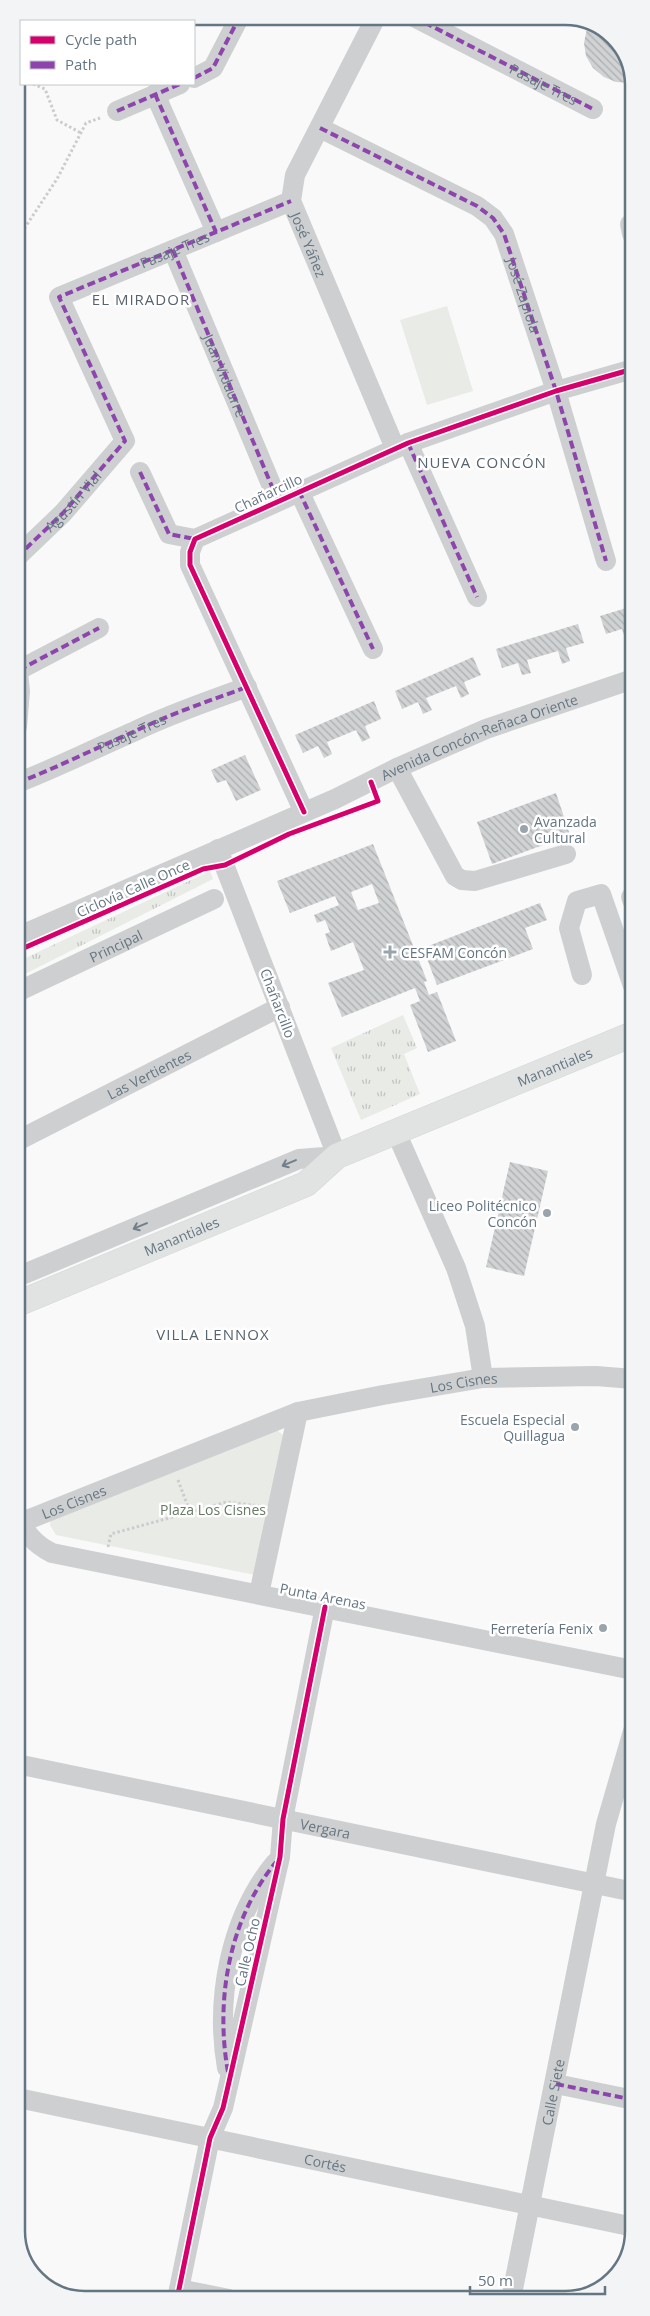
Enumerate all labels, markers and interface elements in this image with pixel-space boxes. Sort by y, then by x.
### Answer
legend [20,20,195,85]
text: Cycle path [65,29,137,49]
text: Path [65,54,97,74]
street label: Pasaje Tres [507,58,581,109]
street label: José Yáñez [286,207,332,280]
street label: Pasaje Tres [137,226,212,272]
street label: José Zapiola [502,253,545,335]
district label: EL MIRADOR [92,289,190,309]
street label: Juan Vidaurre [199,329,251,420]
district label: NUEVA CONCÓN [417,452,547,472]
street label: Agustín Vial [40,466,105,535]
street label: Chañarcillo [231,469,305,517]
street label: Avenida Concón-Reñaca Oriente [377,689,580,784]
street label: Pasaje Tres [94,709,169,756]
place label: Avanzada Cultural [534,812,597,847]
marker: Avanzada Cultural [518,823,530,835]
street label: Ciclovía Calle Once [73,854,193,922]
street label: Principal [86,925,145,966]
place label: CESFAM Concón [401,943,507,962]
marker: CESFAM Concón [383,945,397,959]
street label: Chañarcillo [256,966,300,1040]
street label: Manantiales [514,1042,595,1090]
street label: Las Vertientes [104,1044,194,1103]
one-way arrow [282,1159,297,1169]
place label: Liceo Politécnico Concón [429,1196,537,1231]
marker: Liceo Politécnico Concón [541,1207,553,1219]
street label: Manantiales [141,1212,222,1260]
one-way arrow [132,1222,148,1231]
district label: VILLA LENNOX [156,1324,270,1344]
street label: Los Cisnes [428,1368,498,1396]
place label: Escuela Especial Quillagua [460,1410,565,1445]
marker: Escuela Especial Quillagua [569,1421,581,1433]
street label: Los Cisnes [38,1480,109,1523]
park label: Plaza Los Cisnes [160,1500,266,1519]
street label: Punta Arenas [278,1578,368,1614]
place label: Ferretería Fenix [491,1619,594,1638]
marker: Ferretería Fenix [597,1622,609,1634]
street label: Vergara [299,1814,352,1842]
street label: Calle Ocho [230,1916,264,1988]
street label: Calle Siete [536,2057,568,2127]
street label: Cortés [303,2149,348,2176]
scale bar [470,2264,605,2296]
text: 50 m [478,2270,513,2290]

